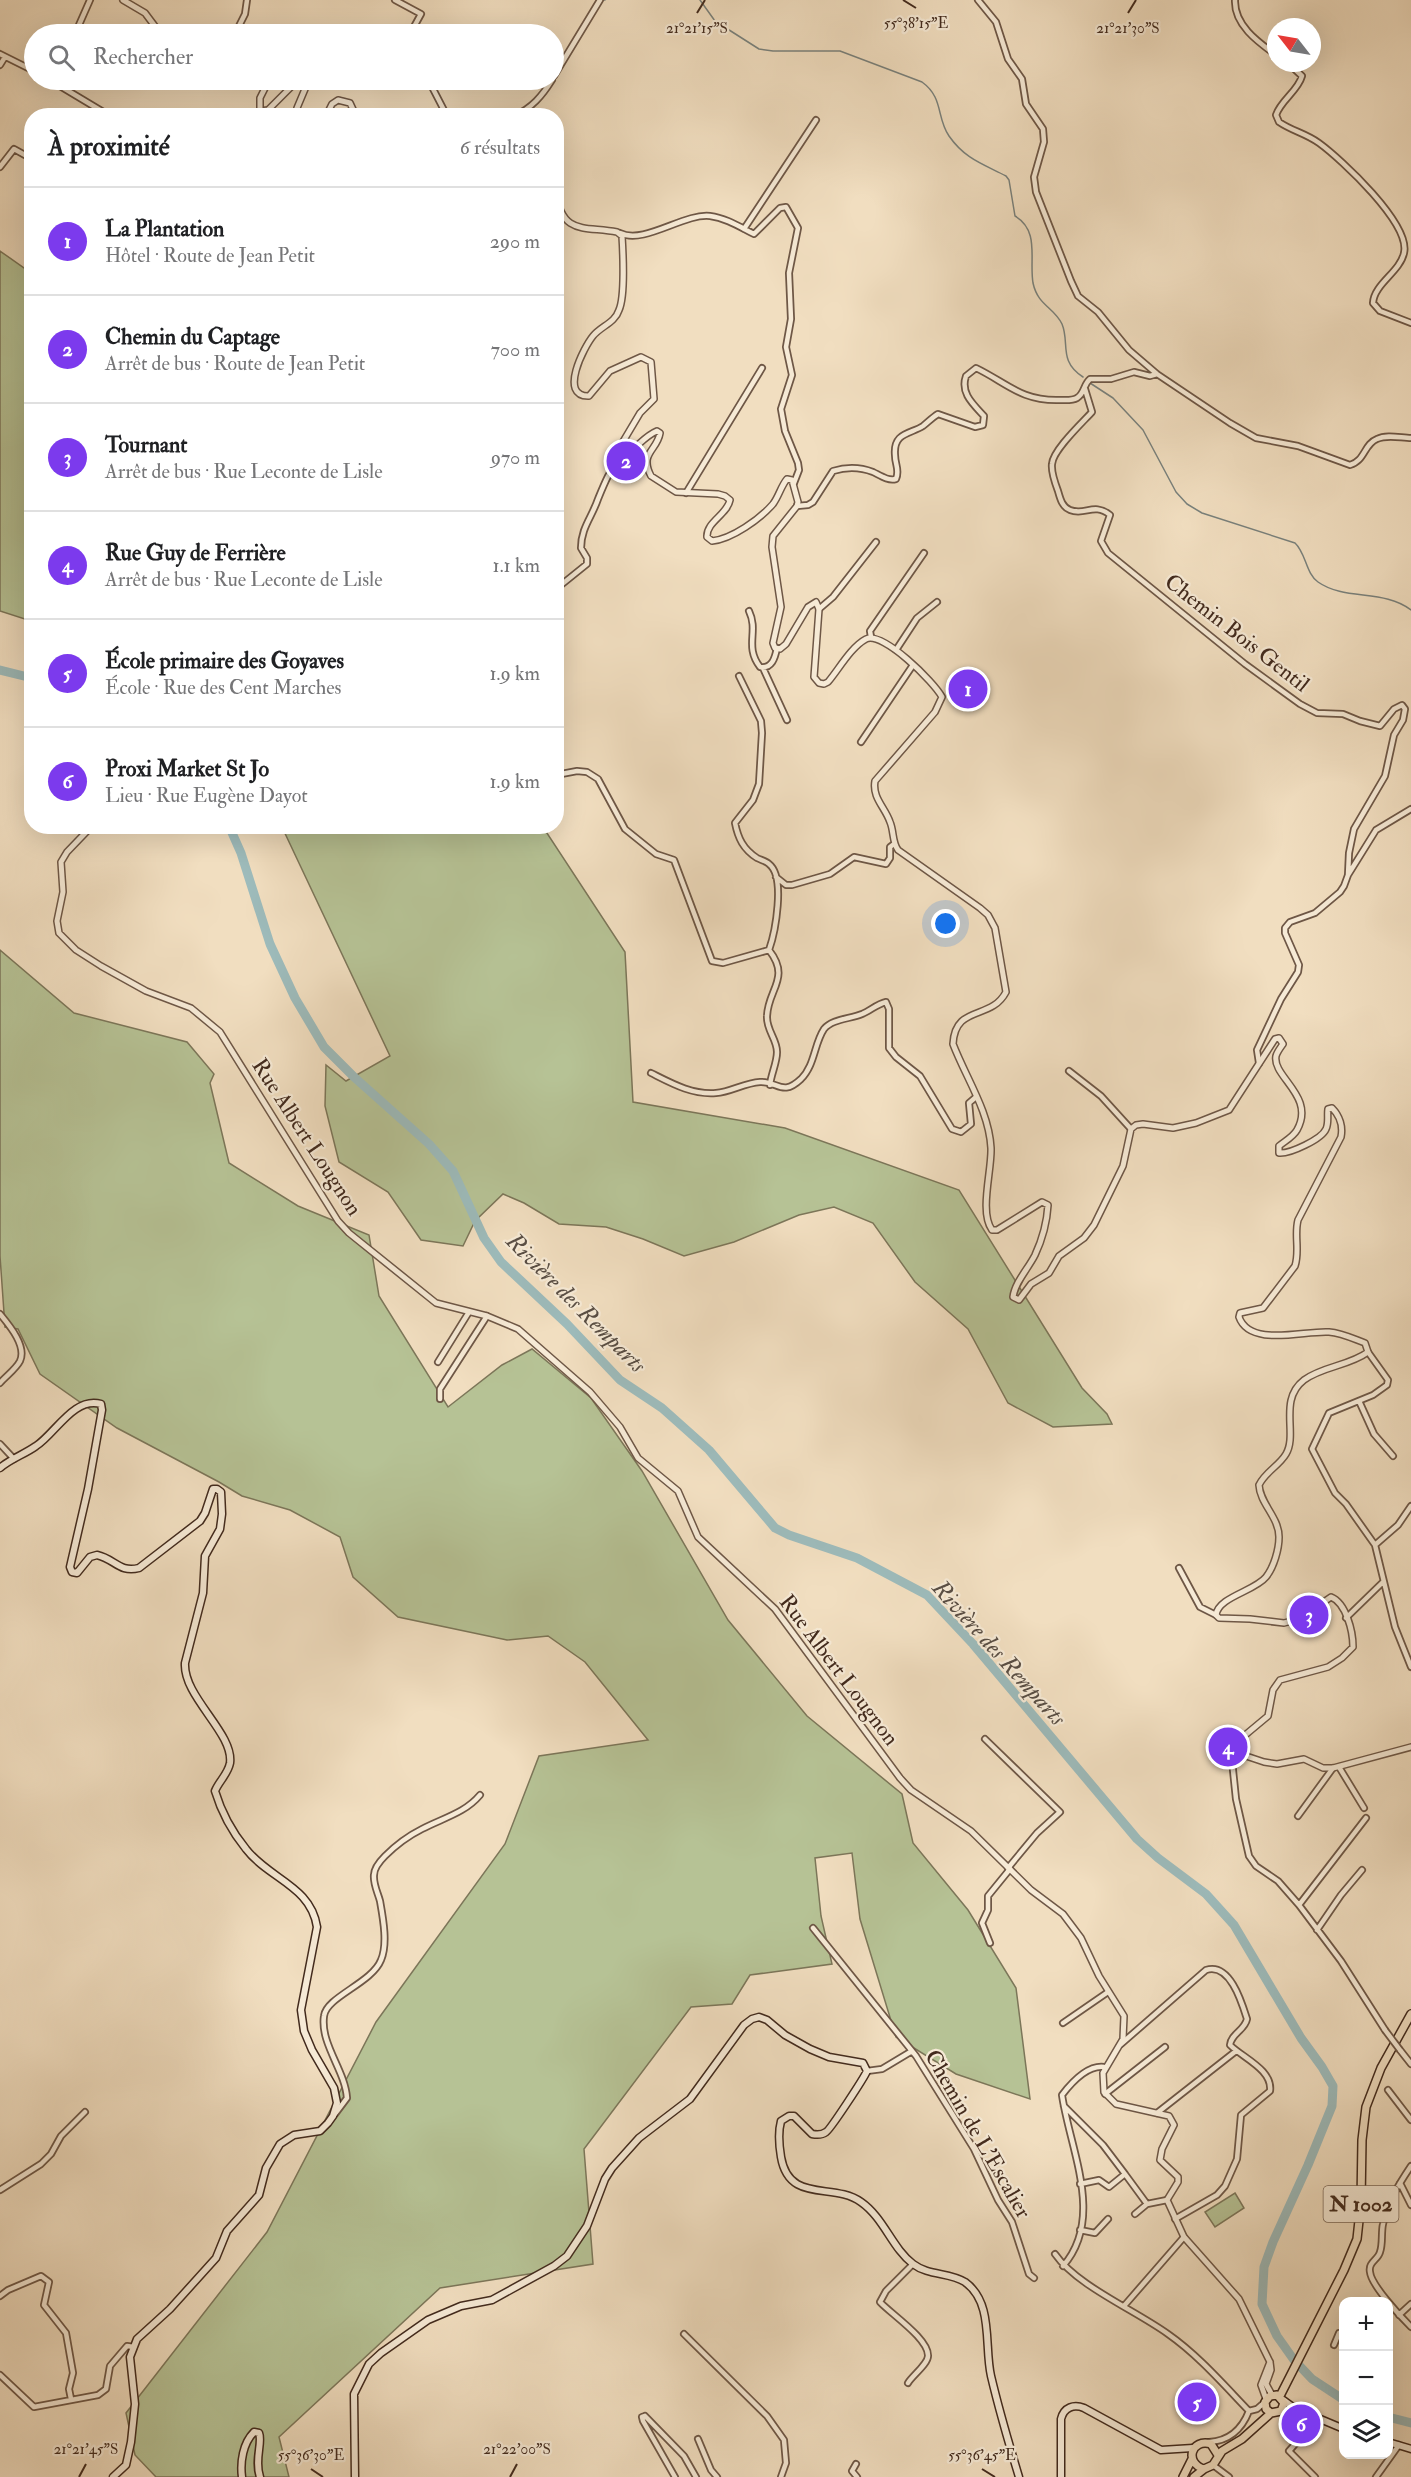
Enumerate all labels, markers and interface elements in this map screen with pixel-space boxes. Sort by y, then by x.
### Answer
text: 55°38'15"E [884,14,948,33]
north arrow [1267,18,1321,72]
text: 21°21'15"S [666,19,728,38]
text: 21°21'30"S [1096,19,1160,38]
search box [24,24,564,90]
icon: search [45,41,78,74]
text: Rechercher [93,43,193,71]
text: À proximité [48,131,170,163]
text: 6 résultats [460,135,540,160]
text: La Plantation [105,215,224,243]
text: 1 [64,229,71,254]
text: 290 m [490,229,540,254]
text: Hôtel · Route de Jean Petit [105,243,315,268]
text: Chemin du Captage [105,323,280,351]
text: 2 [62,337,73,362]
text: 700 m [491,337,540,362]
text: Arrêt de bus · Route de Jean Petit [105,351,365,376]
text: Tournant [105,431,187,459]
pin: 2 [606,438,646,484]
text: 3 [64,445,71,470]
text: 970 m [491,445,540,470]
text: Arrêt de bus · Rue Leconte de Lisle [105,459,383,484]
text: Rue Guy de Ferrière [105,539,286,567]
text: 4 [62,553,73,578]
text: 1.1 km [493,553,540,578]
text: Arrêt de bus · Rue Leconte de Lisle [105,567,383,592]
street label: Chemin Bois Gentil [1159,568,1315,699]
text: École primaire des Goyaves [105,647,344,675]
text: 5 [63,661,72,686]
text: 1.9 km [489,661,540,686]
pin: 1 [948,666,988,712]
text: École · Rue des Cent Marches [105,675,341,700]
text: Proxi Market St Jo [105,755,269,783]
text: 6 [62,769,73,794]
text: 1.9 km [489,769,540,794]
text: Lieu · Rue Eugène Dayot [105,783,308,808]
your location [931,909,960,938]
street label: Rue Albert Lougnon [246,1053,368,1221]
water label: Rivière des Remparts [499,1226,653,1380]
water label: Rivière des Remparts [925,1573,1073,1733]
street label: Rue Albert Lougnon [773,1589,905,1751]
pin: 3 [1290,1592,1328,1638]
pin: 4 [1208,1724,1248,1770]
street label: Chemin de L'Escalier [918,2045,1038,2224]
road number: N 1002 [1324,2186,1398,2222]
map controls [1339,2297,1393,2459]
button: + [1339,2297,1393,2351]
button: − [1339,2351,1393,2405]
pin: 5 [1178,2380,1216,2424]
pin: 6 [1282,2402,1320,2446]
button: layers [1339,2405,1393,2459]
text: 21°21'45"S [54,2440,118,2459]
text: 21°22'00"S [483,2440,551,2459]
text: 55°36'30"E [278,2446,344,2465]
text: 55°36'45"E [948,2446,1016,2465]

